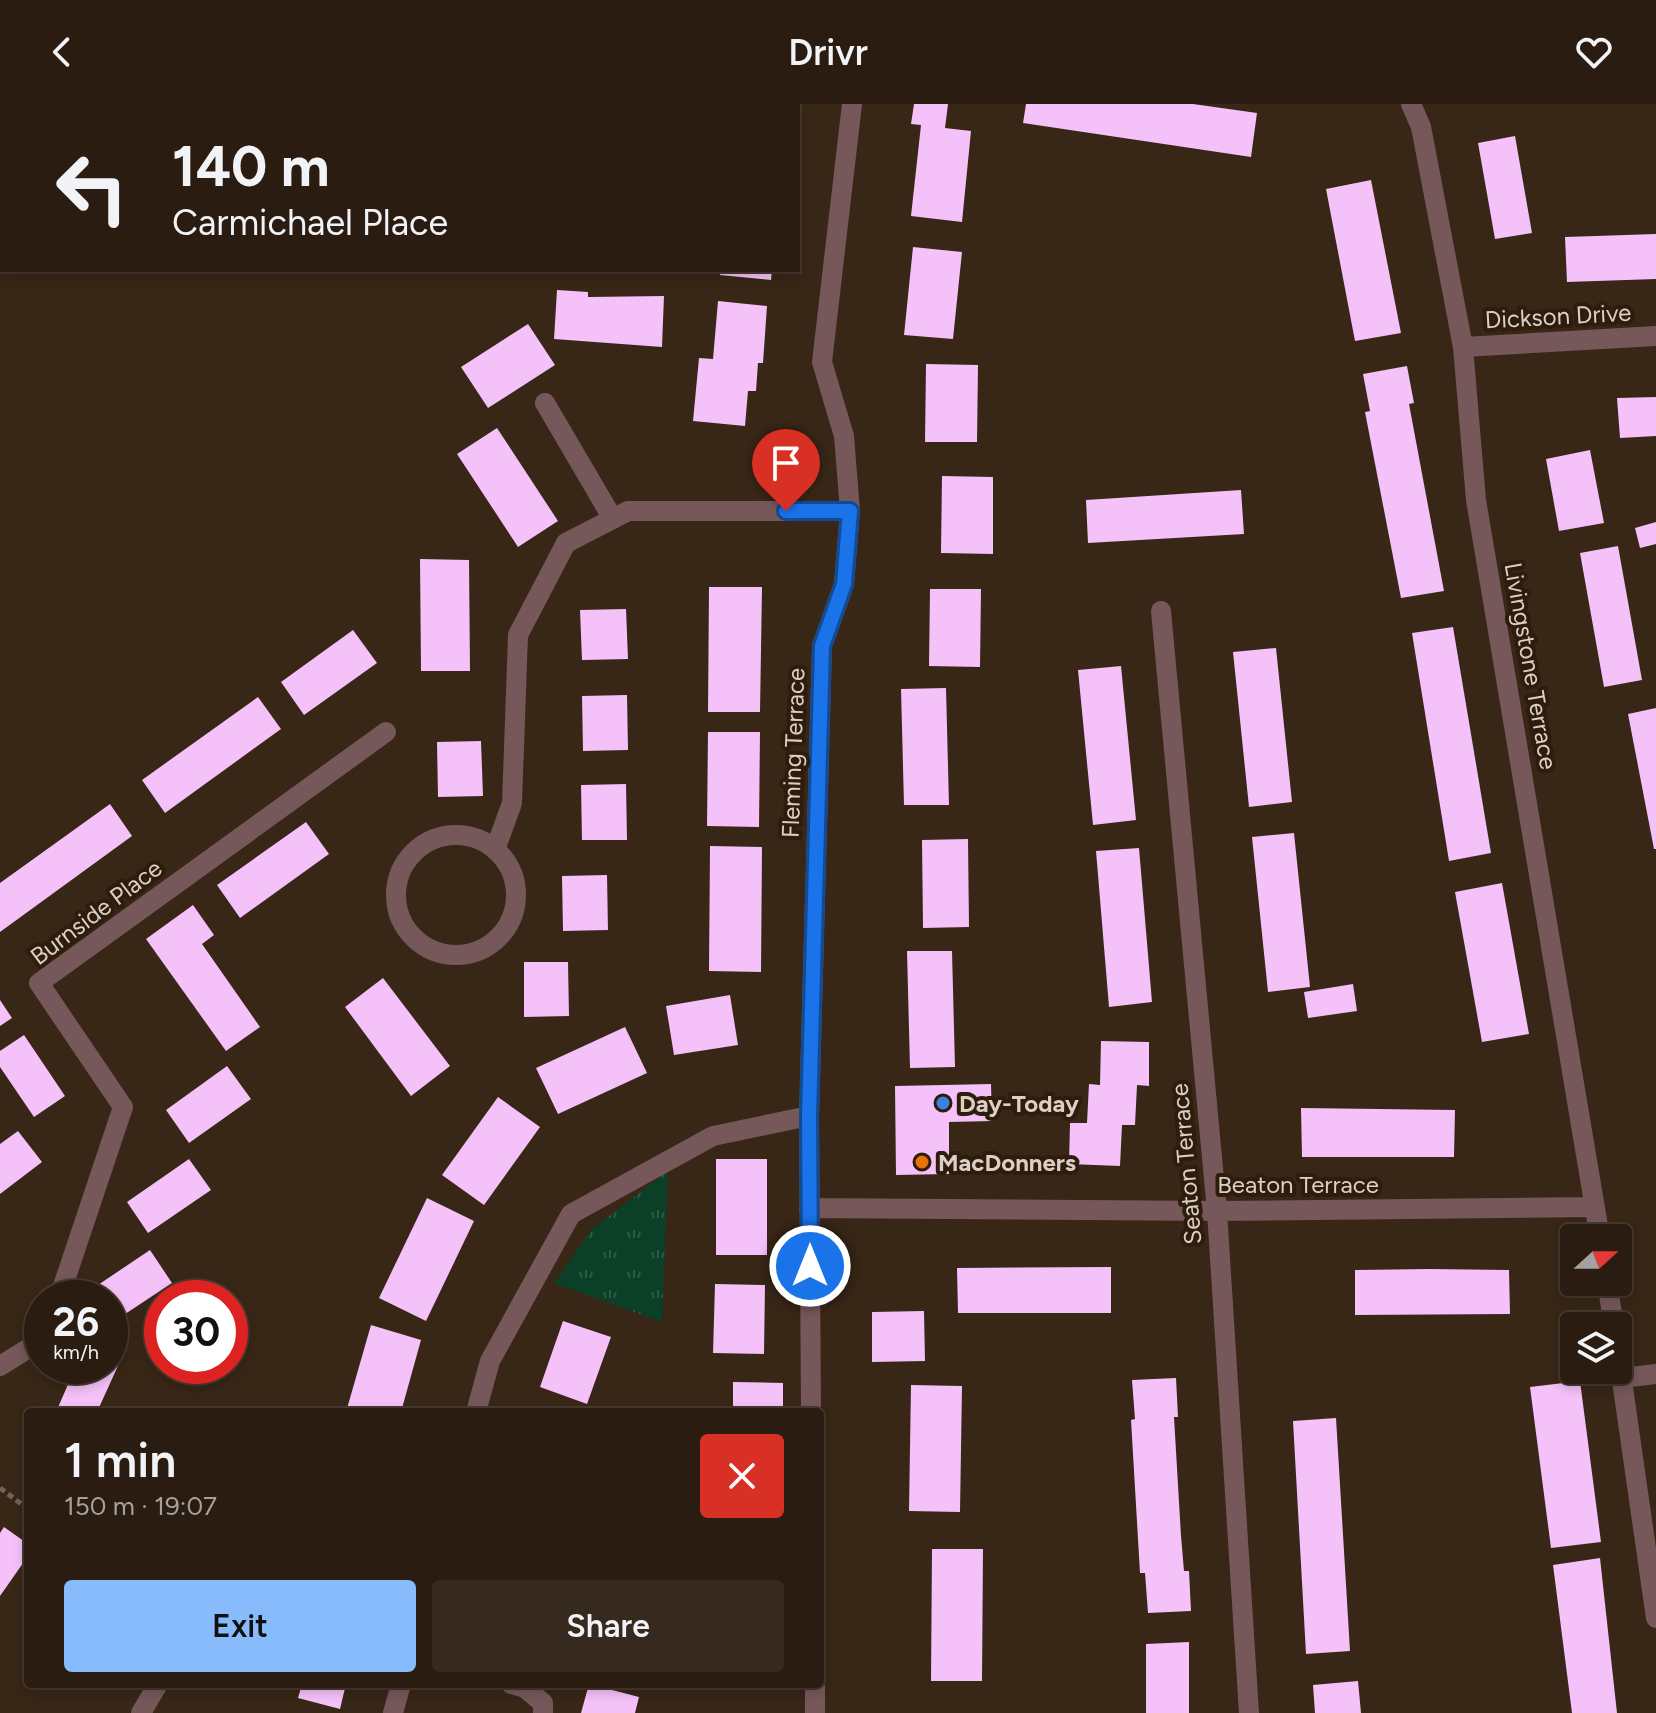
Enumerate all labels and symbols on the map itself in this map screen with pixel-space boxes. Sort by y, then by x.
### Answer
street label: Dickson Drive [1484,298,1632,334]
pin [752,429,820,511]
street label: Livingstone Terrace [1499,560,1563,772]
street label: Fleming Terrace [776,667,810,839]
street label: Burnside Place [25,853,167,971]
street label: Seaton Terrace [1165,1082,1207,1246]
place label: Day-Today [959,1089,1079,1118]
marker: Day-Today [934,1094,952,1112]
place label: MacDonners [938,1148,1076,1177]
marker: MacDonners [913,1153,931,1171]
street label: Beaton Terrace [1217,1170,1379,1199]
position arrow [768,1224,852,1308]
north arrow [1560,1224,1632,1296]
speed limit sign: 30 [144,1280,248,1384]

